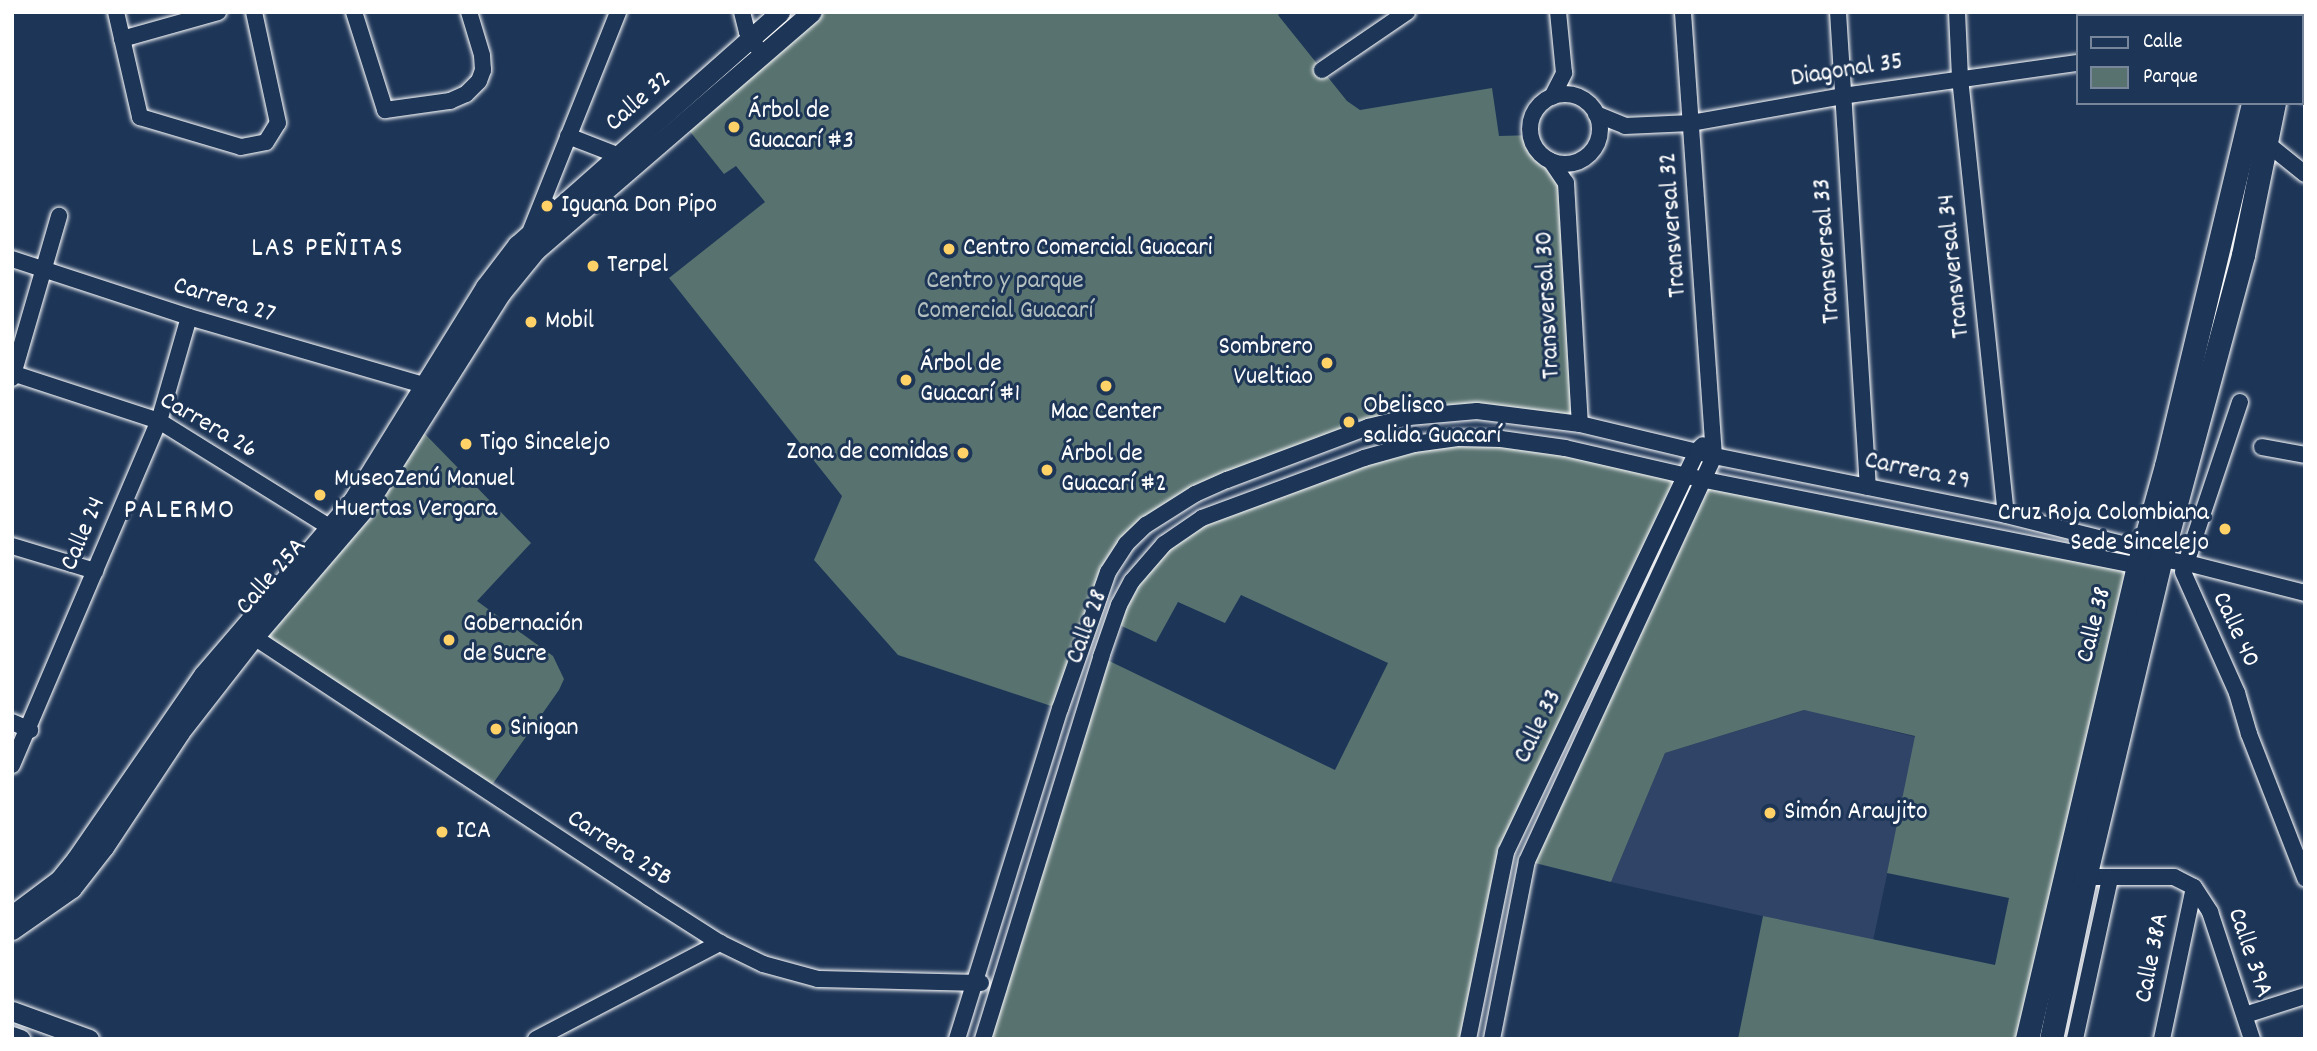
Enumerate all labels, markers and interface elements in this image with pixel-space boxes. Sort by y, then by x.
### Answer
legend [2076,14,2303,105]
text: Calle [2143,28,2182,58]
street label: Diagonal 35 [1789,47,1905,95]
text: Parque [2143,63,2198,93]
street label: Calle 32 [599,65,679,139]
place label: Árbol de Guacarí #3 [748,96,854,158]
marker: Árbol de Guacarí #3 [726,119,742,135]
street label: Transversal 32 [1653,151,1695,299]
street label: Transversal 33 [1807,177,1849,325]
place label: Iguana Don Pipo [561,190,717,222]
street label: Transversal 34 [1932,192,1978,340]
marker: Iguana Don Pipo [539,198,555,214]
street label: Transversal 30 [1530,230,1568,380]
district label: LAS PEÑITAS [253,233,403,267]
place label: Centro Comercial Guacari [963,233,1213,265]
marker: Centro Comercial Guacari [941,241,957,257]
place label: Terpel [607,250,668,282]
marker: Terpel [585,258,601,274]
park label: Centro y parque Comercial Guacarí [917,266,1093,328]
street label: Carrera 27 [169,271,279,331]
place label: Mobil [545,306,594,338]
marker: Mobil [523,314,539,330]
place label: Sombrero Vueltiao [1219,332,1313,394]
place label: Árbol de Guacarí #1 [920,349,1020,410]
marker: Sombrero Vueltiao [1319,355,1335,371]
marker: Árbol de Guacarí #1 [898,372,914,388]
marker: Mac Center [1098,378,1114,394]
street label: Carrera 26 [154,386,262,466]
place label: Obelisco salida Guacarí [1363,391,1501,452]
place label: Mac Center [1051,397,1161,429]
marker: Obelisco salida Guacarí [1341,414,1357,430]
place label: Tigo Sincelejo [480,428,610,460]
marker: Tigo Sincelejo [458,436,474,452]
place label: Zona de comidas [786,437,949,469]
place label: Árbol de Guacarí #2 [1061,439,1167,500]
marker: Zona de comidas [955,445,971,461]
street label: Carrera 29 [1862,446,1972,498]
marker: Árbol de Guacarí #2 [1039,462,1055,478]
place label: MuseoZenú Manuel Huertas Vergara [334,464,515,526]
marker: MuseoZenú Manuel Huertas Vergara [312,487,328,503]
street label: Calle 24 [55,492,113,576]
district label: PALERMO [125,495,235,529]
place label: Cruz Roja Colombiana Sede Sincelejo [1998,498,2209,560]
marker: Cruz Roja Colombiana Sede Sincelejo [2215,519,2235,539]
street label: Calle 25A [230,532,314,622]
street label: Calle 38 [2071,584,2119,666]
street label: Calle 28 [1060,586,1116,668]
street label: Calle 40 [2204,587,2266,673]
place label: Gobernación de Sucre [463,609,583,670]
marker: Gobernación de Sucre [441,632,457,648]
street label: Calle 33 [1508,685,1570,769]
place label: Sinigan [510,713,579,745]
marker: Sinigan [488,721,504,737]
place label: Simón Araujito [1784,797,1928,829]
street label: Carrera 25B [560,803,678,895]
marker: Simón Araujito [1762,805,1778,821]
place label: ICA [456,816,491,848]
marker: ICA [434,824,450,840]
street label: Calle 39A [2219,904,2279,1002]
street label: Calle 38A [2129,910,2177,1006]

